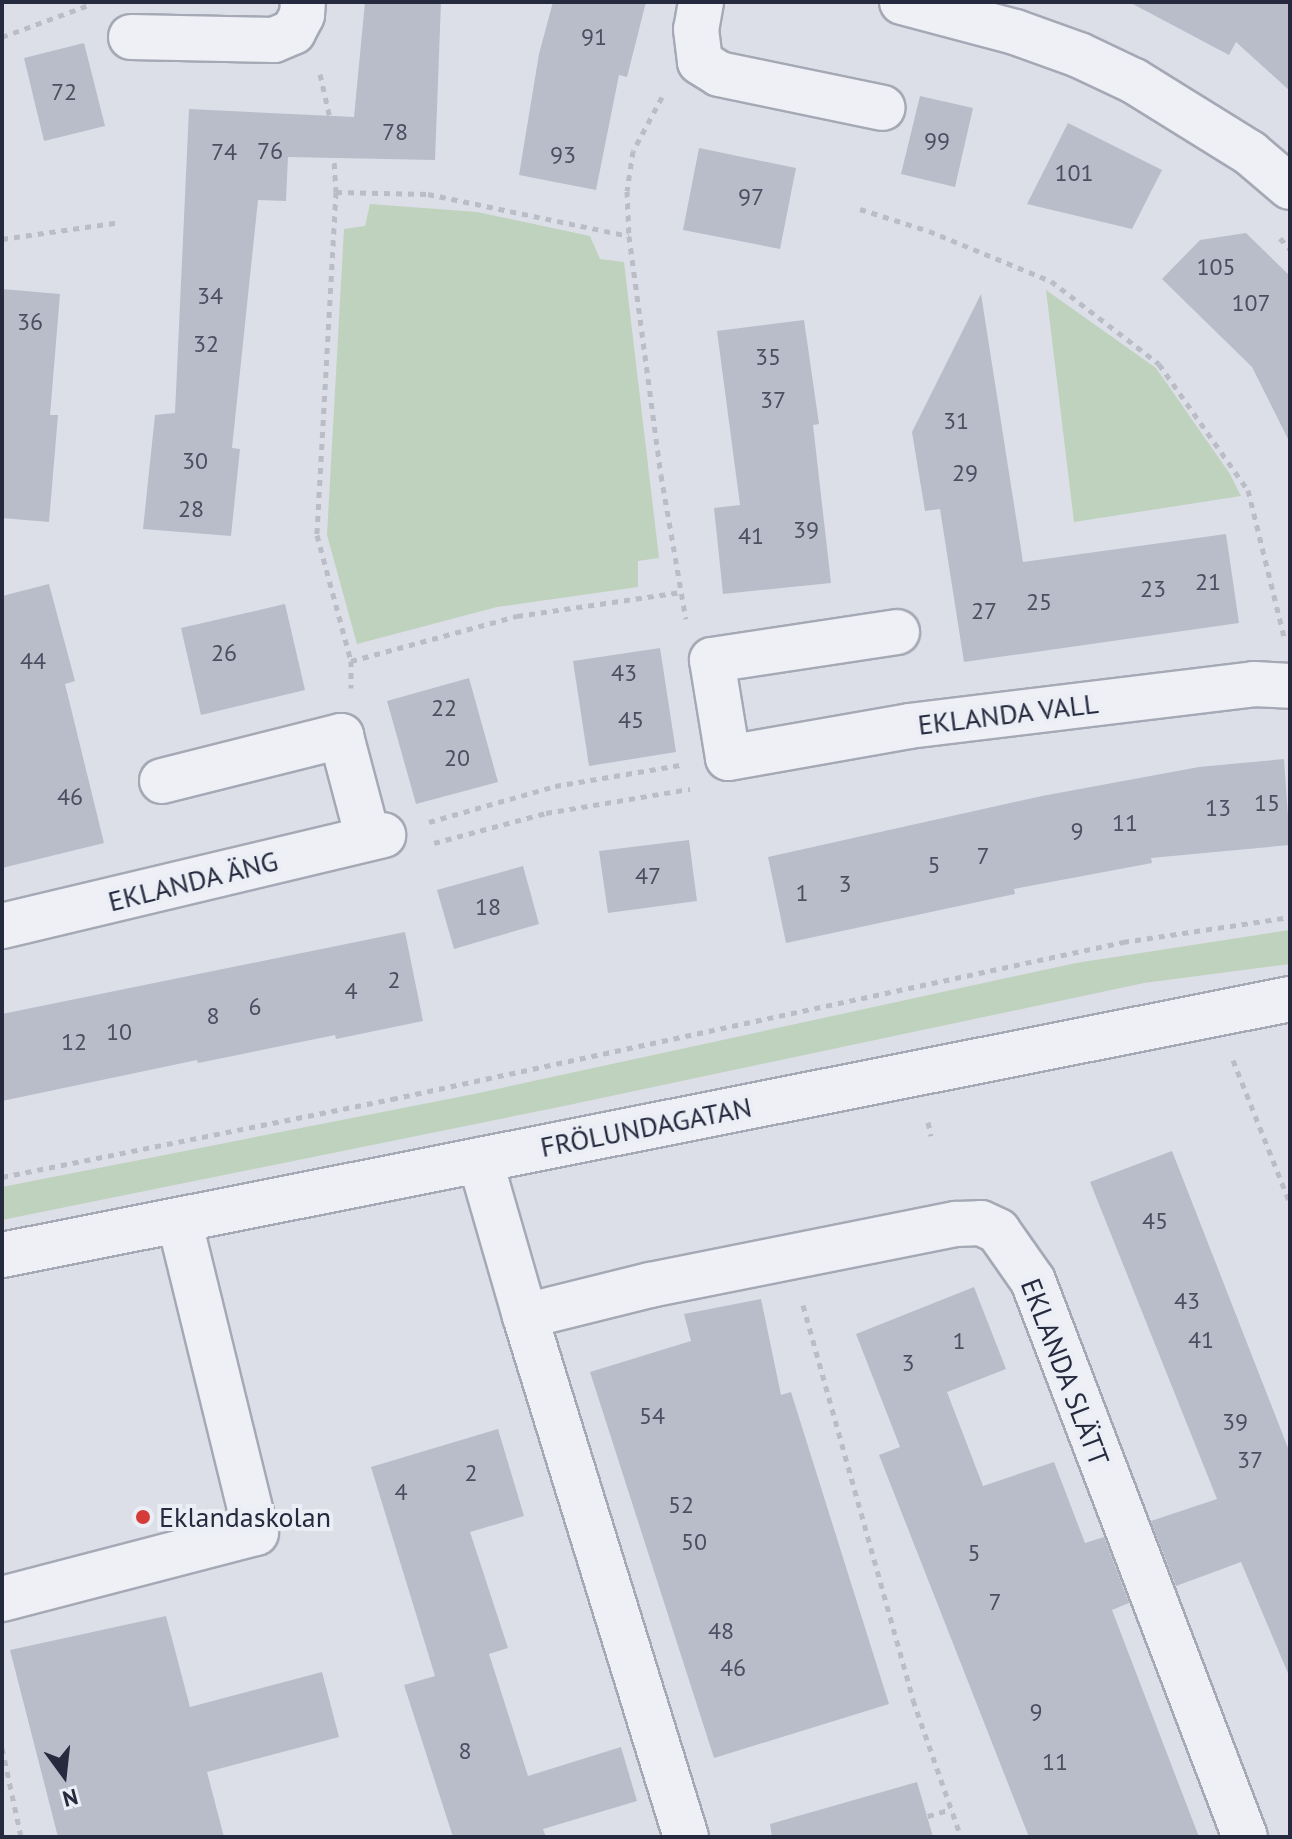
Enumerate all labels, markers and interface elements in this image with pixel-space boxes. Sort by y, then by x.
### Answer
house number: 91 [581,23,607,51]
house number: 72 [51,78,77,106]
house number: 78 [382,118,408,146]
house number: 99 [924,127,950,155]
house number: 76 [257,137,283,165]
house number: 74 [211,138,237,166]
house number: 93 [550,141,576,169]
house number: 101 [1054,159,1094,187]
house number: 97 [738,183,764,211]
house number: 105 [1196,253,1236,281]
house number: 34 [197,282,223,310]
house number: 107 [1231,289,1271,317]
house number: 36 [17,308,43,336]
house number: 32 [193,330,219,358]
house number: 35 [755,343,781,371]
house number: 37 [760,386,786,414]
house number: 31 [943,407,969,435]
house number: 30 [182,447,208,475]
house number: 29 [952,459,978,487]
house number: 28 [178,495,204,523]
house number: 39 [793,516,819,544]
house number: 41 [738,522,764,550]
house number: 21 [1195,568,1221,596]
house number: 23 [1140,575,1166,603]
house number: 25 [1026,588,1052,616]
house number: 27 [971,597,997,625]
house number: 26 [211,639,237,667]
house number: 44 [20,647,46,675]
house number: 43 [611,659,637,687]
street label: EKLANDA VALL [915,686,1101,742]
house number: 22 [431,694,457,722]
house number: 45 [618,706,644,734]
house number: 20 [444,744,470,772]
house number: 46 [57,783,83,811]
house number: 15 [1254,789,1280,817]
house number: 13 [1205,794,1231,822]
house number: 11 [1112,809,1138,837]
house number: 9 [1070,817,1084,845]
house number: 7 [976,842,990,870]
street label: EKLANDA ÄNG [104,843,282,919]
house number: 5 [927,851,941,879]
house number: 47 [635,862,661,890]
house number: 3 [838,870,852,898]
house number: 1 [795,879,809,907]
house number: 18 [475,893,501,921]
house number: 2 [387,966,401,994]
house number: 4 [344,977,358,1005]
house number: 6 [248,993,262,1021]
house number: 8 [206,1002,220,1030]
house number: 10 [106,1018,132,1046]
house number: 12 [61,1028,87,1056]
street label: FRÖLUNDAGATAN [538,1090,754,1164]
house number: 45 [1142,1207,1168,1235]
street label: EKLANDA SLÄTT [1014,1273,1116,1471]
house number: 43 [1174,1287,1200,1315]
house number: 41 [1188,1326,1214,1354]
house number: 1 [952,1327,966,1355]
house number: 3 [901,1349,915,1377]
house number: 54 [639,1402,665,1430]
house number: 39 [1222,1408,1248,1436]
house number: 37 [1237,1446,1263,1474]
house number: 2 [464,1459,478,1487]
house number: 4 [394,1478,408,1506]
house number: 52 [668,1491,694,1519]
place label: Eklandaskolan [159,1500,331,1534]
marker: Eklandaskolan [134,1508,152,1526]
house number: 50 [681,1528,707,1556]
house number: 5 [967,1539,981,1567]
house number: 7 [988,1588,1002,1616]
house number: 48 [708,1617,734,1645]
house number: 46 [720,1654,746,1682]
house number: 9 [1029,1698,1043,1726]
north arrow [24,1735,104,1815]
house number: 8 [458,1737,472,1765]
house number: 11 [1042,1748,1068,1776]
text: N [60,1783,81,1814]

